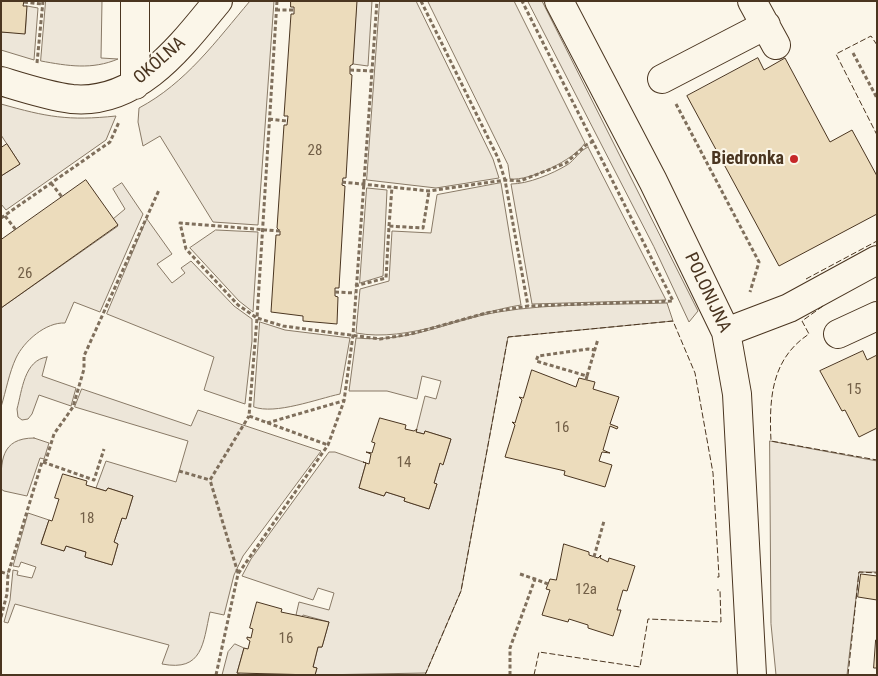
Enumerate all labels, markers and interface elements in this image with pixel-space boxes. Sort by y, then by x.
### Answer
street label: OKÓLNA [130,33,190,89]
house number: 28 [308,142,322,160]
place label: Biedronka [711,148,784,170]
marker: Biedronka [788,153,800,165]
street label: POLONIJNA [679,250,735,336]
house number: 26 [18,265,32,283]
house number: 15 [847,381,861,399]
house number: 16 [555,419,569,437]
house number: 14 [397,454,411,472]
house number: 18 [80,510,94,528]
house number: 12a [575,581,597,599]
house number: 16 [279,630,293,648]

